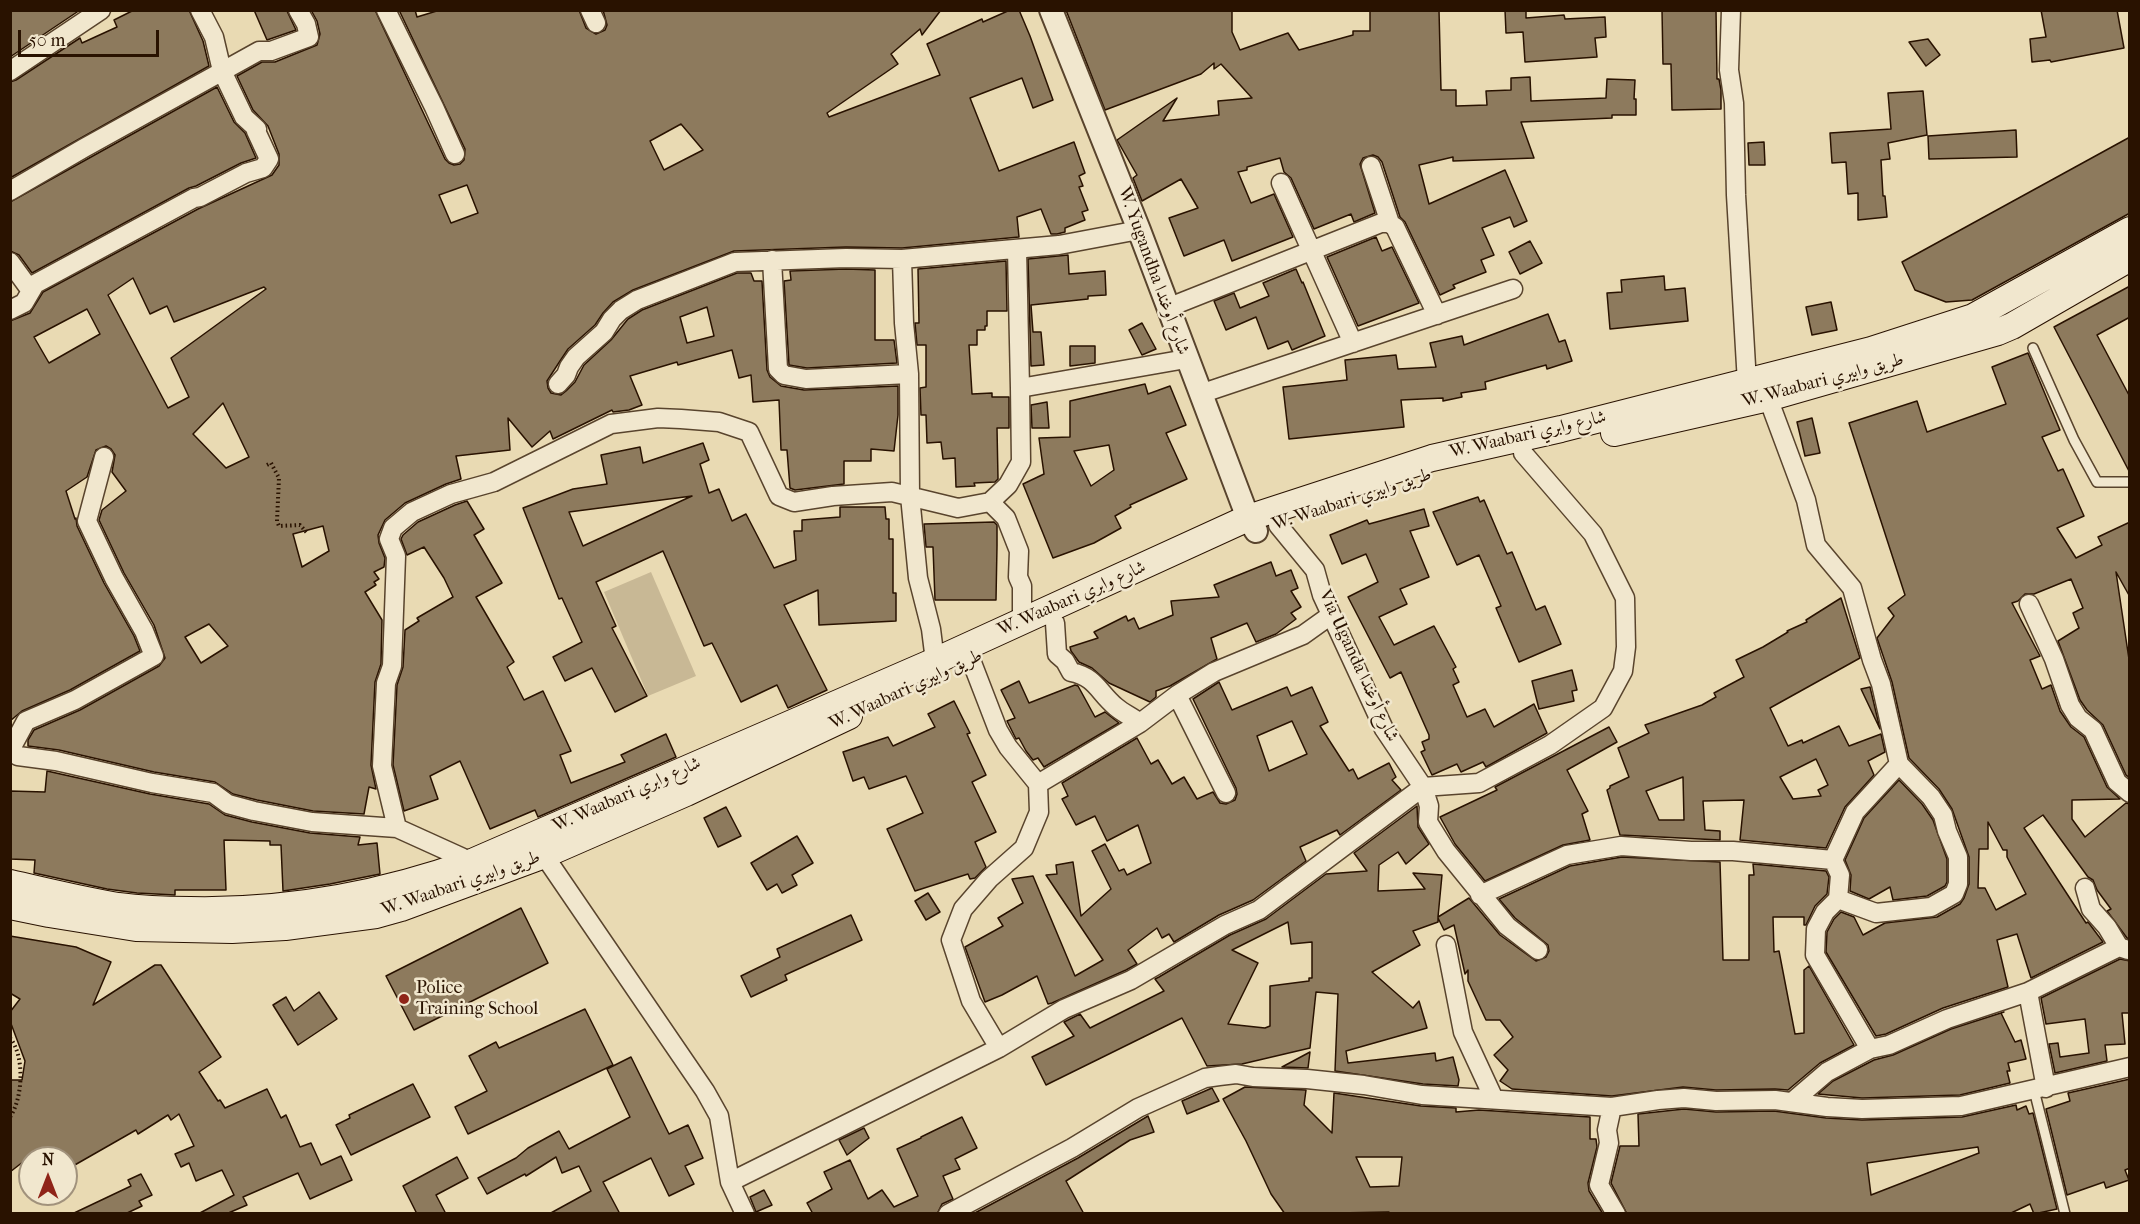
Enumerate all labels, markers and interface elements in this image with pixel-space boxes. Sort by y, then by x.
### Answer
scale bar [21,18,162,56]
text: 50 m [29,30,65,51]
street label: W. Yugandha شارع أوغندا [1113,184,1193,358]
street label: W. Waabari طريق وابيري [1740,349,1906,413]
street label: W. Waabari شارع وابري [1448,406,1608,464]
street label: W. Waabari طريق وابيري [1270,464,1434,536]
street label: W. Waabari شارع وابري [995,557,1149,641]
street label: Via Uganda شارع أوغندا [1313,587,1403,745]
street label: W. Waabari طريق وابيري [826,645,986,735]
street label: W. Waabari شارع وابري [550,753,704,837]
street label: W. Waabari طريق وابيري [379,847,543,921]
place label: Police Training School [416,978,538,1020]
marker: Police Training School [397,992,411,1006]
north arrow [18,1146,78,1206]
text: N [42,1150,54,1169]

